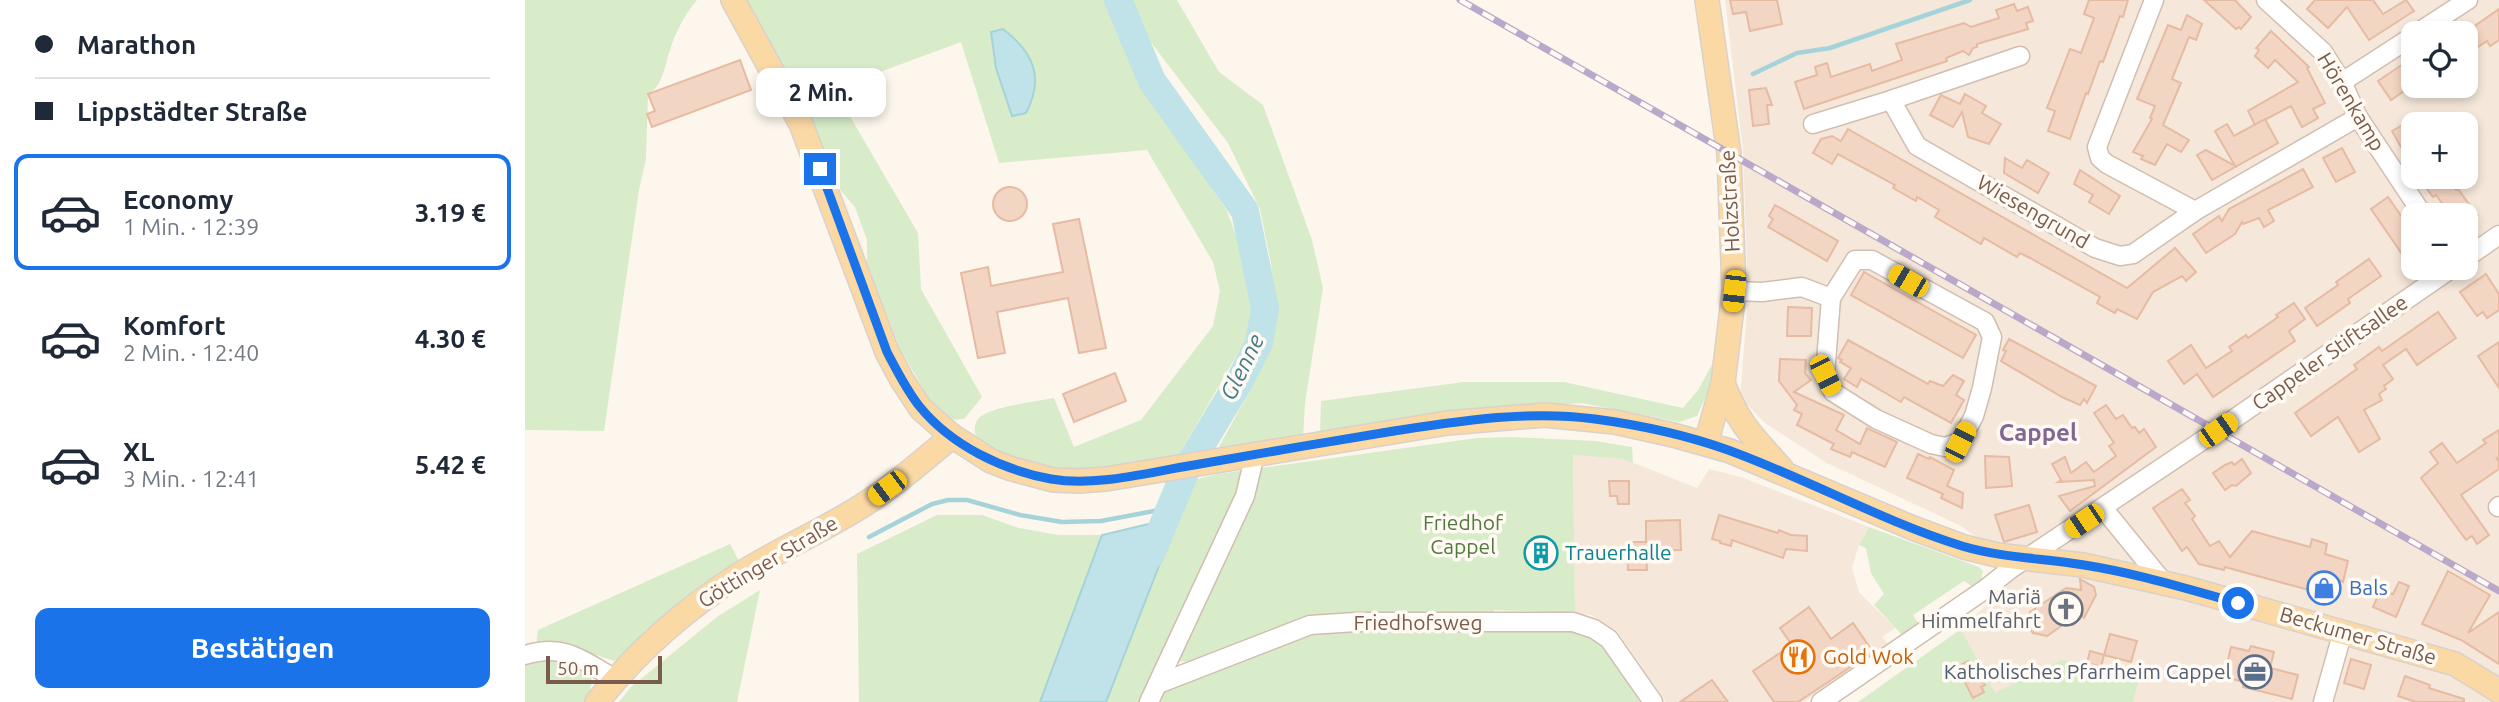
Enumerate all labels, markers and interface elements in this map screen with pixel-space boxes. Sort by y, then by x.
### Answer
map controls [2401,21,2478,280]
button: locate [2401,21,2478,98]
text: Marathon [77,30,196,59]
street label: Hörenkamp [2313,48,2391,155]
callout: 2 Min. [755,68,885,116]
text: 2 Min. [789,80,853,105]
text: Lippstädter Straße [77,97,307,126]
button: + [2401,112,2478,189]
street label: Holzstraße [1714,149,1744,253]
route end [804,153,836,185]
street label: Wiesengrund [1973,169,2094,253]
icon: car [39,181,102,244]
text: Economy [123,185,233,214]
text: 3.19 € [415,198,486,227]
button: − [2401,203,2478,280]
text: 1 Min. · 12:39 [123,214,259,239]
car [1885,261,1932,301]
car [1722,269,1747,313]
street label: Cappeler Stiftsallee [2247,289,2412,415]
icon: car [39,307,102,370]
text: Komfort [123,311,226,340]
text: 4.30 € [415,324,486,353]
water label: Glenne [1215,329,1268,404]
text: 2 Min. · 12:40 [123,340,259,365]
car [1807,352,1844,398]
car [2195,409,2242,451]
car [1942,419,1979,465]
district label: Cappel [1999,419,2077,446]
icon: car [39,433,102,496]
text: XL [123,437,154,466]
text: 5.42 € [415,450,486,479]
text: 3 Min. · 12:41 [123,466,259,491]
car [864,467,911,509]
car [2061,501,2108,541]
street label: Göttinger Straße [693,510,842,612]
park label: Friedhof Cappel [1423,510,1504,558]
building icon: Trauerhalle [1522,534,1560,572]
place label: Trauerhalle [1565,540,1672,564]
shop icon: Bals [2305,569,2343,607]
place label: Bals [2349,575,2388,599]
place label: Mariä Himmelfahrt [1921,584,2041,632]
route start [2222,587,2254,619]
church icon: Mariä Himmelfahrt [2047,590,2085,628]
street label: Beckumer Straße [2277,601,2439,669]
button: Bestätigen [35,608,490,688]
street label: Friedhofsweg [1354,610,1482,634]
restaurant icon: Gold Wok [1779,638,1817,676]
place label: Gold Wok [1823,644,1914,668]
scale bar [546,653,661,685]
office icon: Katholisches Pfarrheim Cappel [2236,653,2274,691]
text: 50 m [557,657,599,679]
place label: Katholisches Pfarrheim Cappel [1944,659,2231,683]

